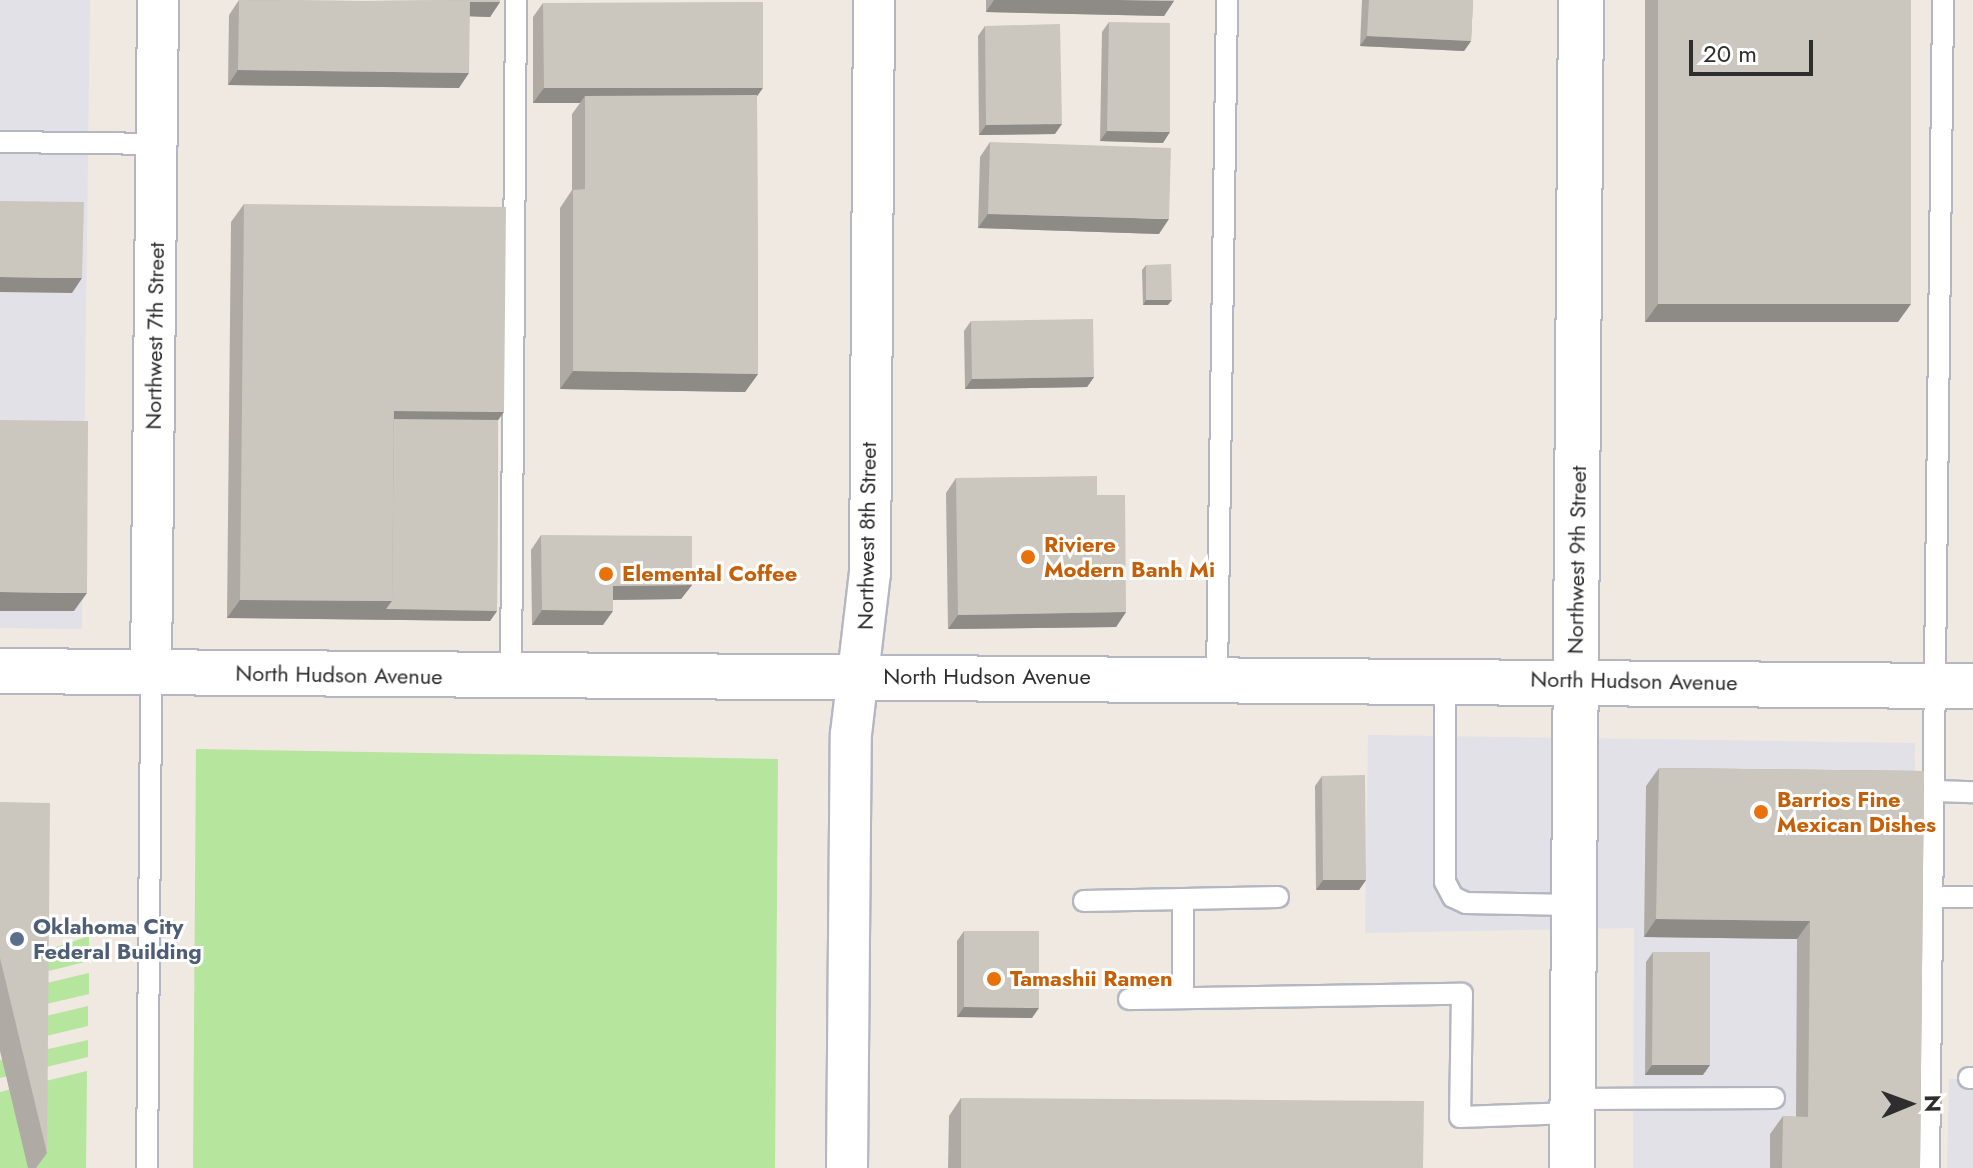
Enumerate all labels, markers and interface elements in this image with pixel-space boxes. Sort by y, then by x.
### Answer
scale bar [1693,24,1817,74]
text: 20 m [1703,36,1757,71]
street label: Northwest 7th Street [140,242,170,430]
street label: Northwest 8th Street [852,442,882,630]
street label: Northwest 9th Street [1562,465,1592,655]
place label: Riviere Modern Banh Mi [1044,531,1215,582]
marker: Riviere Modern Banh Mi [1019,548,1037,566]
place label: Elemental Coffee [622,561,797,587]
marker: Elemental Coffee [597,565,615,583]
street label: North Hudson Avenue [235,660,443,690]
street label: North Hudson Avenue [883,664,1091,690]
street label: North Hudson Avenue [1530,666,1738,696]
place label: Barrios Fine Mexican Dishes [1777,786,1936,838]
marker: Barrios Fine Mexican Dishes [1752,803,1770,821]
place label: Oklahoma City Federal Building [33,913,202,964]
marker: Oklahoma City Federal Building [8,930,26,948]
place label: Tamashii Ramen [1010,966,1173,992]
marker: Tamashii Ramen [985,970,1003,988]
north arrow [1869,1064,1949,1144]
text: N [1917,1095,1949,1113]

